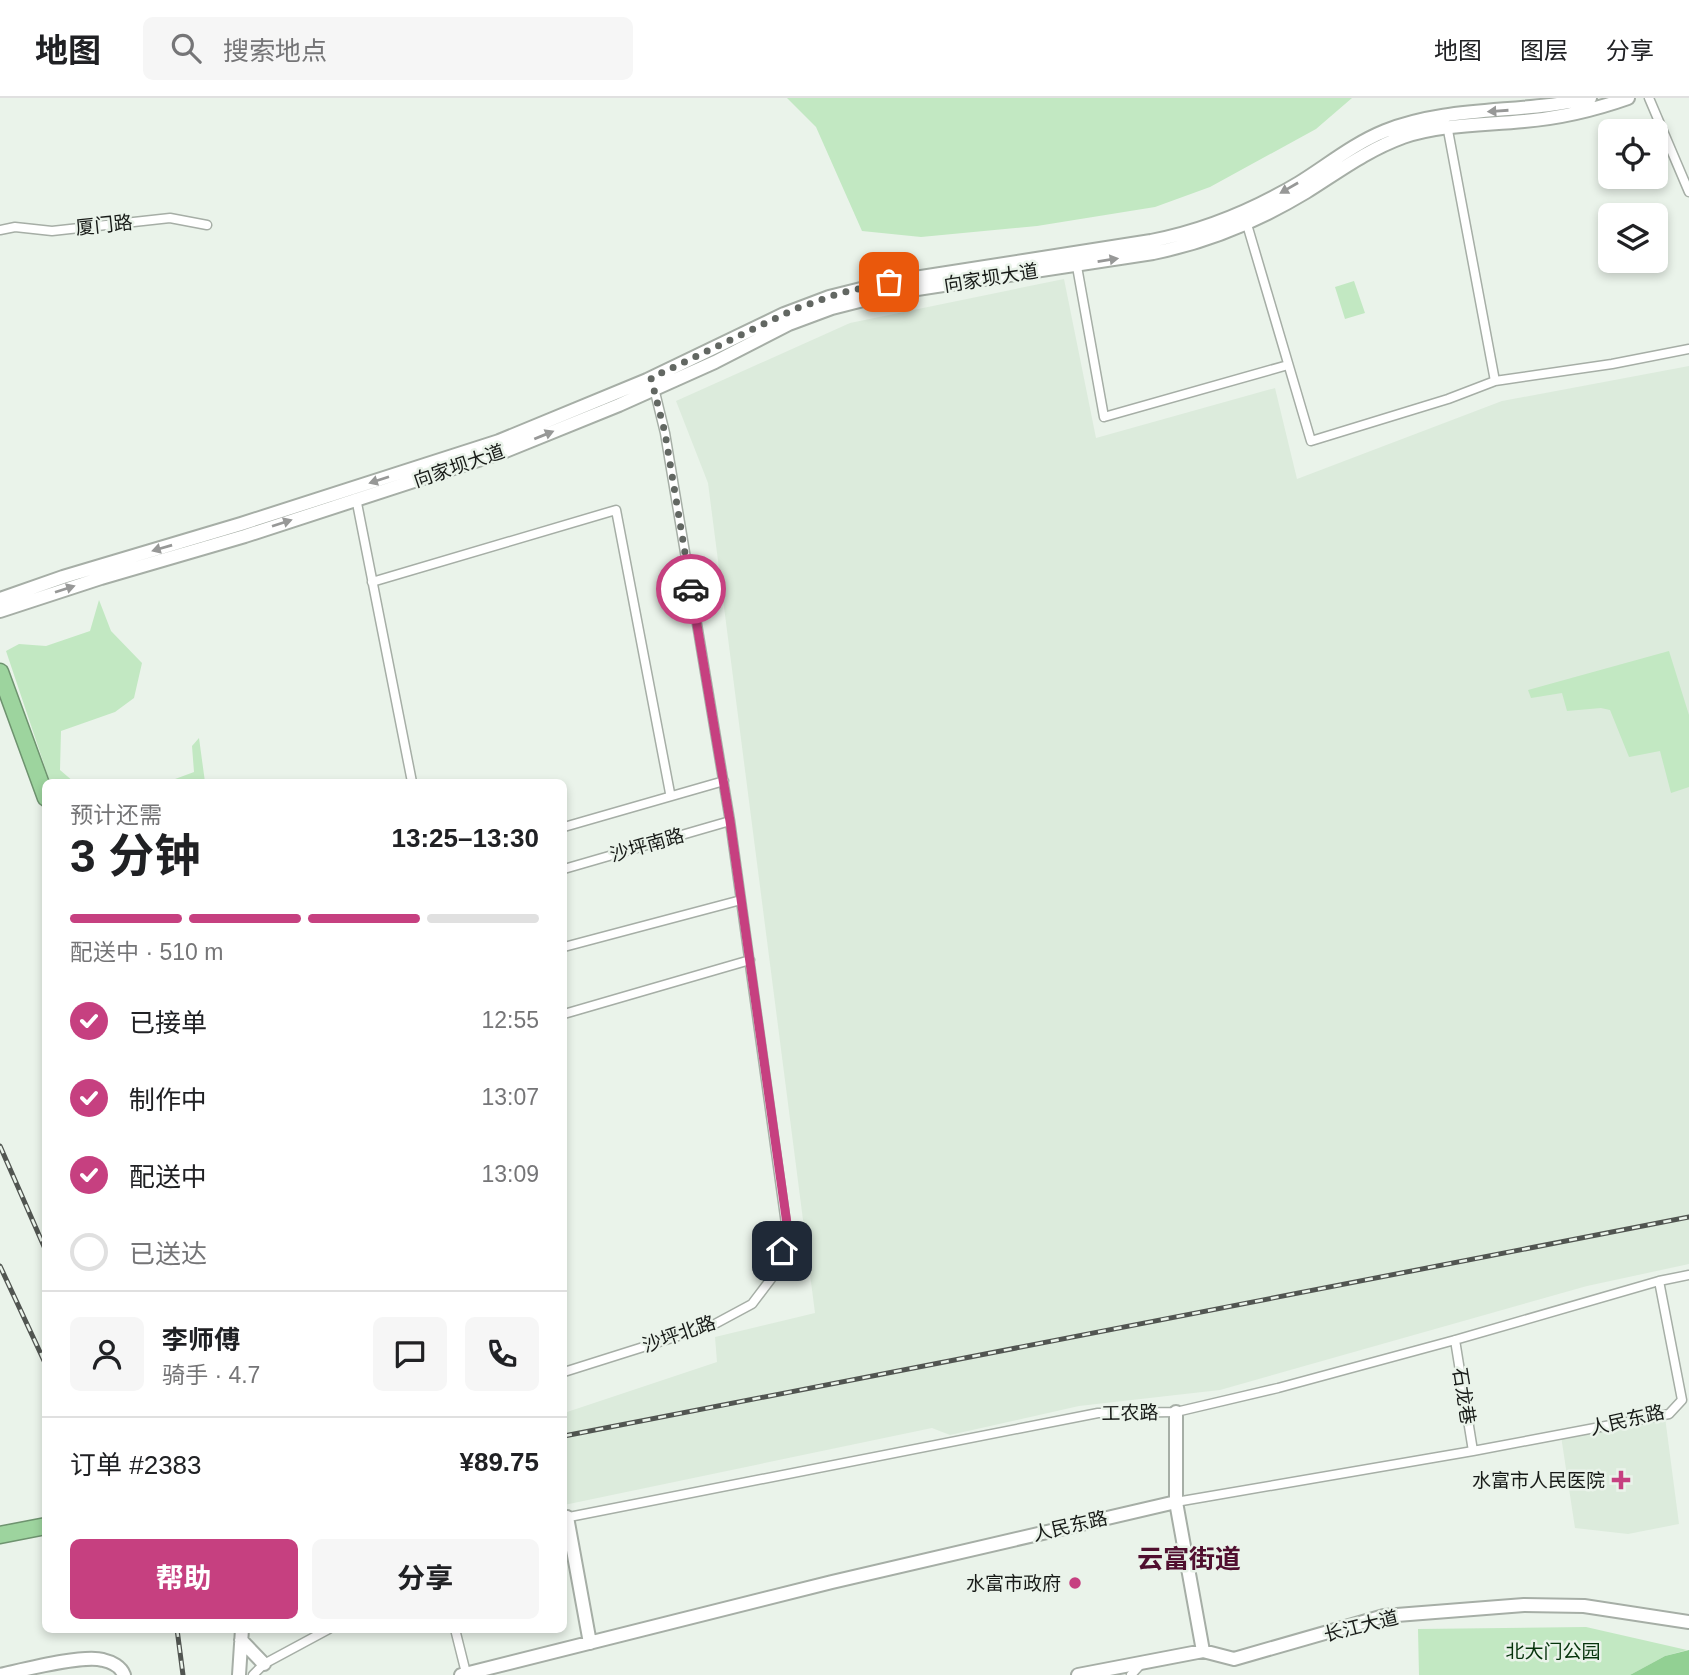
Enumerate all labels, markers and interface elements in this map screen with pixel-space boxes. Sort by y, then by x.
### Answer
search box [143,17,633,80]
icon: search [167,29,205,67]
text: 地图 [35,32,101,69]
text: 搜索地点 [223,36,327,66]
text: 地图 [1434,37,1482,64]
text: 图层 [1520,37,1568,64]
text: 分享 [1606,37,1654,64]
one-way arrow [1487,106,1509,117]
map controls [1598,119,1668,273]
button: locate [1598,119,1668,189]
one-way arrow [1280,182,1299,195]
button: layers [1598,203,1668,273]
street label: 厦门路 [75,212,133,238]
pin [859,252,919,312]
one-way arrow [1097,254,1119,265]
street label: 向家坝大道 [942,260,1040,296]
icon: bag [870,263,908,301]
one-way arrow [534,430,555,441]
street label: 向家坝大道 [411,441,507,491]
one-way arrow [368,475,389,486]
one-way arrow [272,517,293,528]
one-way arrow [151,543,172,553]
courier [656,554,726,624]
icon: car [672,570,710,608]
one-way arrow [54,584,75,594]
text: 预计还需 [70,802,162,828]
text: 13:25–13:30 [392,823,539,853]
street label: 沙坪南路 [608,824,686,866]
text: 3 分钟 [70,830,200,882]
text: 配送中 · 510 m [70,939,223,965]
icon: check [70,1002,108,1040]
text: 12:55 [481,1007,539,1033]
text: 已接单 [129,1008,207,1038]
icon: check [70,1079,108,1117]
text: 13:07 [481,1084,539,1110]
text: 制作中 [129,1085,207,1115]
icon: check [70,1156,108,1194]
text: 13:09 [481,1161,539,1187]
text: 配送中 [129,1162,207,1192]
pin [752,1221,812,1281]
icon: home [763,1232,801,1270]
text: 已送达 [129,1239,207,1269]
street label: 沙坪北路 [640,1312,718,1356]
button: person [70,1317,144,1391]
button: chat [373,1317,447,1391]
button: phone [465,1317,539,1391]
text: 李师傅 [162,1325,240,1355]
text: 骑手 · 4.7 [162,1362,260,1388]
street label: 石龙巷 [1449,1366,1479,1426]
street label: 人民东路 [1588,1401,1666,1439]
street label: 工农路 [1101,1402,1159,1424]
text: ¥89.75 [459,1447,539,1477]
text: 订单 #2383 [70,1450,202,1480]
place label: 水富市人民医院 [1472,1470,1605,1491]
marker: 水富市人民医院 [1611,1470,1631,1490]
street label: 人民东路 [1031,1507,1109,1545]
button: 帮助 [70,1539,298,1619]
button: 分享 [312,1539,539,1619]
district label: 云富街道 [1137,1544,1241,1574]
place label: 水富市政府 [966,1573,1061,1594]
marker: 水富市政府 [1067,1575,1083,1591]
street label: 长江大道 [1322,1607,1400,1645]
park label: 北大门公园 [1505,1641,1601,1662]

